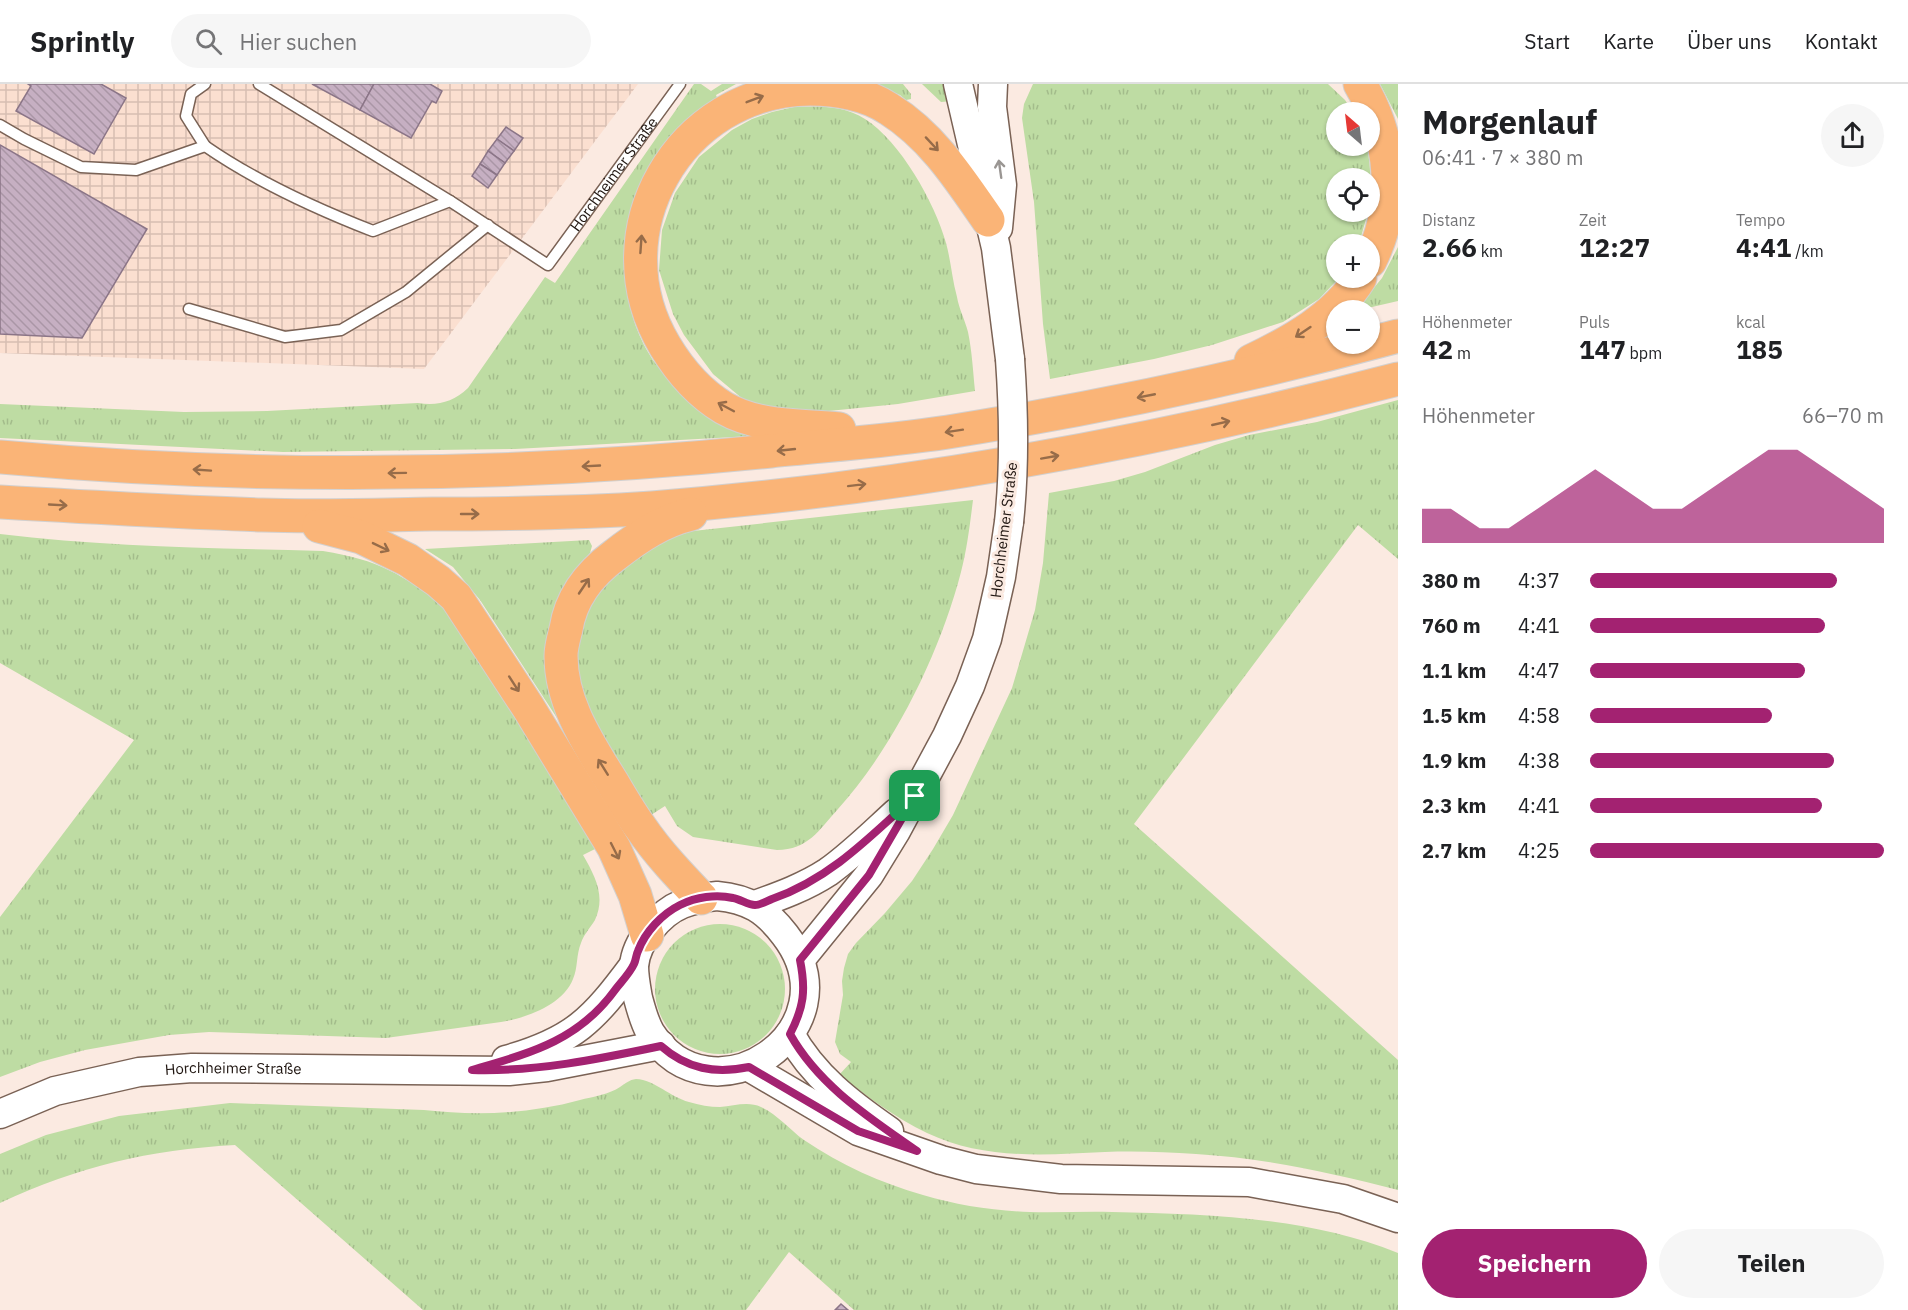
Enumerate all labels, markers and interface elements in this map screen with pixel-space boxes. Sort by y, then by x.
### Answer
search box [171,14,591,68]
text: Sprintly [30,23,135,60]
icon: search [192,25,225,58]
text: Hier suchen [240,27,357,56]
text: Start [1524,27,1570,55]
text: Karte [1603,27,1654,55]
text: Über uns [1687,27,1772,55]
text: Kontakt [1805,27,1878,55]
one-way arrow [745,93,763,104]
text: Morgenlauf [1422,100,1597,143]
north arrow [1326,102,1380,156]
map controls [1326,102,1380,354]
button: share [1821,104,1884,167]
street label: Horchheimer Straße [566,113,662,235]
one-way arrow [924,137,939,152]
text: 06:41 · 7 × 380 m [1422,144,1583,171]
one-way arrow [995,160,1006,180]
button: locate [1326,168,1380,222]
text: Distanz [1422,210,1475,230]
text: Zeit [1579,210,1607,230]
text: Tempo [1736,210,1785,230]
text: 2.66 [1422,230,1477,264]
text: 12:27 [1579,230,1650,264]
text: 4:41 [1736,230,1791,264]
one-way arrow [636,234,647,254]
button: + [1326,234,1380,288]
text: km [1477,241,1503,261]
text: /km [1791,241,1824,261]
button: − [1326,300,1380,354]
text: Höhenmeter [1422,312,1512,332]
text: Puls [1579,312,1610,332]
text: kcal [1736,312,1765,332]
one-way arrow [1295,326,1312,338]
text: 42 [1422,332,1453,366]
text: 147 [1579,332,1626,366]
text: 185 [1736,332,1783,366]
text: m [1453,343,1471,363]
text: bpm [1626,343,1662,363]
one-way arrow [1137,391,1156,402]
one-way arrow [717,401,735,413]
text: Höhenmeter [1422,402,1535,429]
text: 66–70 m [1802,402,1884,429]
one-way arrow [1211,416,1230,428]
one-way arrow [945,426,965,437]
one-way arrow [776,445,796,456]
one-way arrow [1040,451,1060,462]
one-way arrow [582,460,602,471]
street label: Horchheimer Straße [986,461,1021,599]
one-way arrow [192,465,212,476]
one-way arrow [387,467,407,479]
one-way arrow [847,479,867,490]
one-way arrow [48,499,68,510]
one-way arrow [459,508,479,520]
one-way arrow [372,541,390,553]
text: 380 m [1422,567,1481,594]
text: 4:37 [1518,567,1560,594]
one-way arrow [578,578,590,595]
text: 760 m [1422,612,1481,639]
text: 4:41 [1518,612,1560,639]
text: 1.1 km [1422,657,1486,684]
text: 4:47 [1518,657,1560,684]
one-way arrow [508,675,520,692]
text: 1.5 km [1422,702,1486,729]
text: 4:58 [1518,702,1560,729]
text: 1.9 km [1422,747,1486,774]
text: 4:38 [1518,747,1560,774]
one-way arrow [596,759,608,776]
pin [889,770,940,821]
icon: arrive [898,779,931,812]
text: 2.3 km [1422,792,1486,819]
text: 4:41 [1518,792,1560,819]
text: 2.7 km [1422,837,1486,864]
text: 4:25 [1518,837,1560,864]
one-way arrow [609,841,621,859]
street label: Horchheimer Straße [164,1058,302,1079]
button: Speichern [1422,1229,1647,1298]
button: Teilen [1659,1229,1884,1298]

